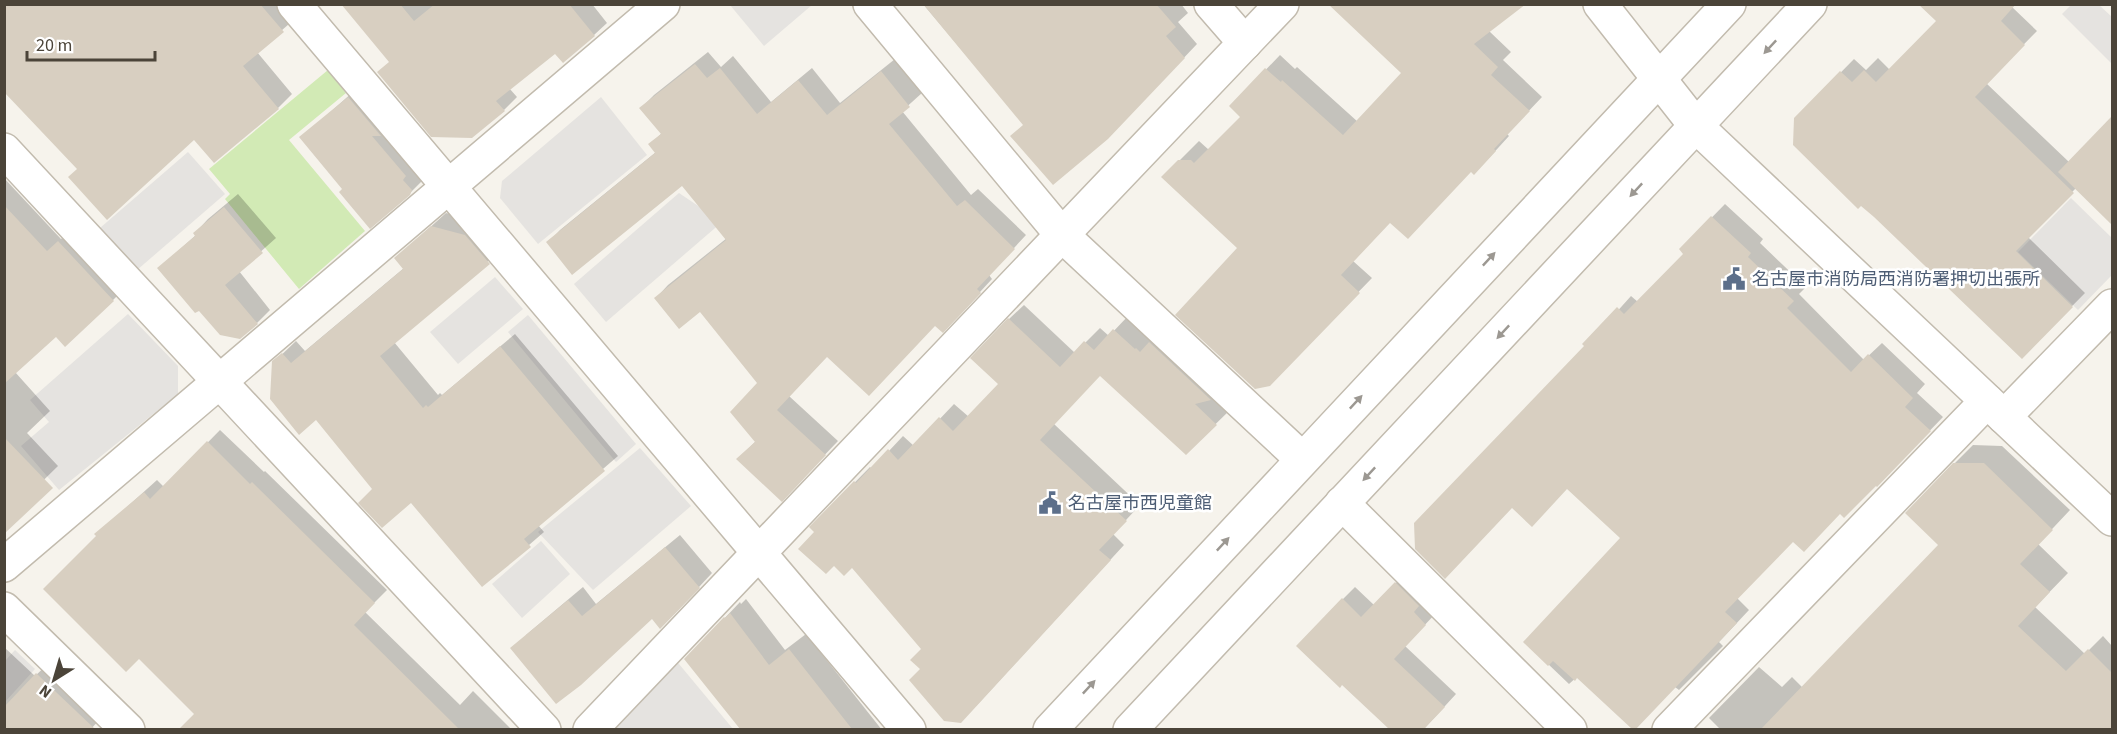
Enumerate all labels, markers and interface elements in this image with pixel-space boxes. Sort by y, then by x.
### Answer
scale bar [27,24,154,62]
text: 20 m [36,33,72,58]
one-way arrow [1763,40,1777,55]
one-way arrow [1630,182,1644,196]
one-way arrow [1482,252,1496,267]
public building icon: 名古屋市消防局西消防署押切出張所 [1721,266,1747,292]
place label: 名古屋市消防局西消防署押切出張所 [1752,267,2040,292]
one-way arrow [1496,324,1510,339]
one-way arrow [1348,395,1362,409]
one-way arrow [1363,466,1377,480]
public building icon: 名古屋市西児童館 [1037,490,1063,516]
place label: 名古屋市西児童館 [1068,491,1212,516]
one-way arrow [1215,537,1229,551]
north arrow [24,650,84,710]
text: N [35,679,56,703]
one-way arrow [1082,680,1096,694]

